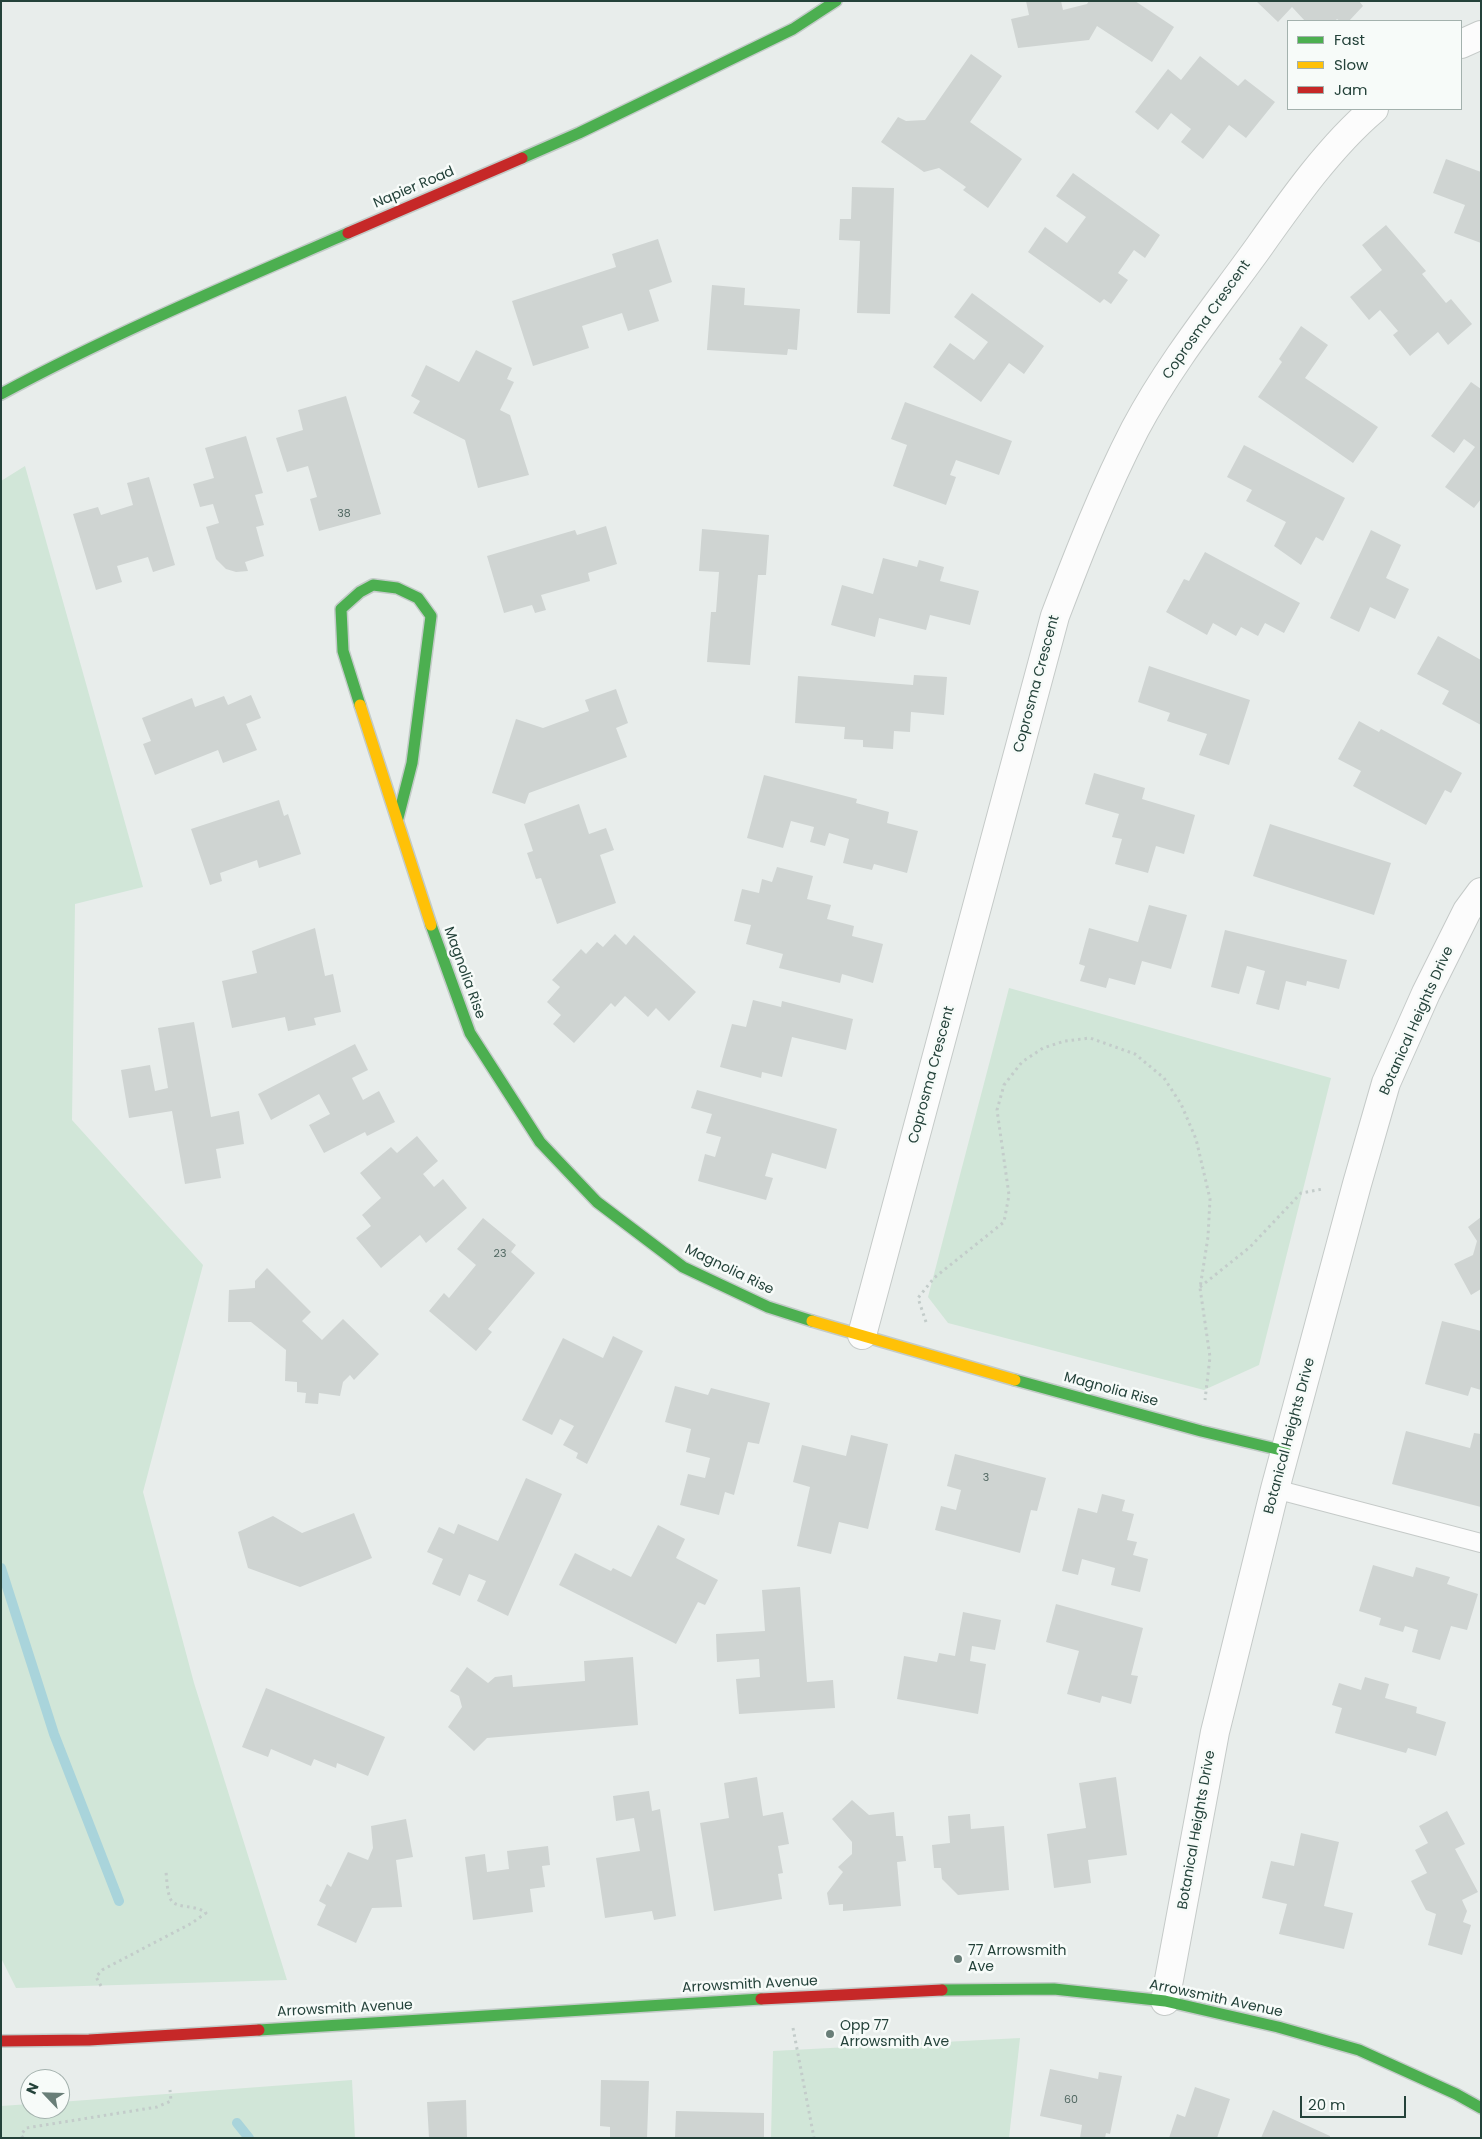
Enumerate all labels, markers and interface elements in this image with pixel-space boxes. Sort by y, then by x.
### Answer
legend [1287,20,1462,110]
text: Fast [1334,29,1365,50]
text: Slow [1334,54,1368,75]
text: Jam [1334,79,1368,100]
street label: Napier Road [371,163,457,213]
street label: Coprosma Crescent [1160,257,1254,383]
house number: 38 [337,507,351,521]
street label: Coprosma Crescent [1011,613,1063,755]
street label: Magnolia Rise [440,925,488,1021]
street label: Botanical Heights Drive [1377,944,1457,1098]
street label: Coprosma Crescent [906,1004,958,1146]
street label: Magnolia Rise [682,1241,776,1299]
house number: 23 [494,1247,506,1261]
street label: Botanical Heights Drive [1261,1356,1319,1516]
street label: Magnolia Rise [1062,1369,1160,1411]
house number: 3 [983,1471,989,1485]
street label: Botanical Heights Drive [1175,1749,1219,1911]
place label: 77 Arrowsmith Ave [968,1943,1067,1975]
marker: 77 Arrowsmith Ave [952,1953,964,1965]
street label: Arrowsmith Avenue [682,1973,818,1997]
street label: Arrowsmith Avenue [1148,1977,1284,2021]
street label: Arrowsmith Avenue [277,1997,413,2021]
place label: Opp 77 Arrowsmith Ave [840,2018,949,2050]
marker: Opp 77 Arrowsmith Ave [824,2028,836,2040]
north arrow [20,2069,70,2119]
text: N [21,2079,43,2097]
scale bar [1302,2086,1408,2118]
house number: 60 [1064,2093,1078,2107]
text: 20 m [1308,2094,1346,2115]

